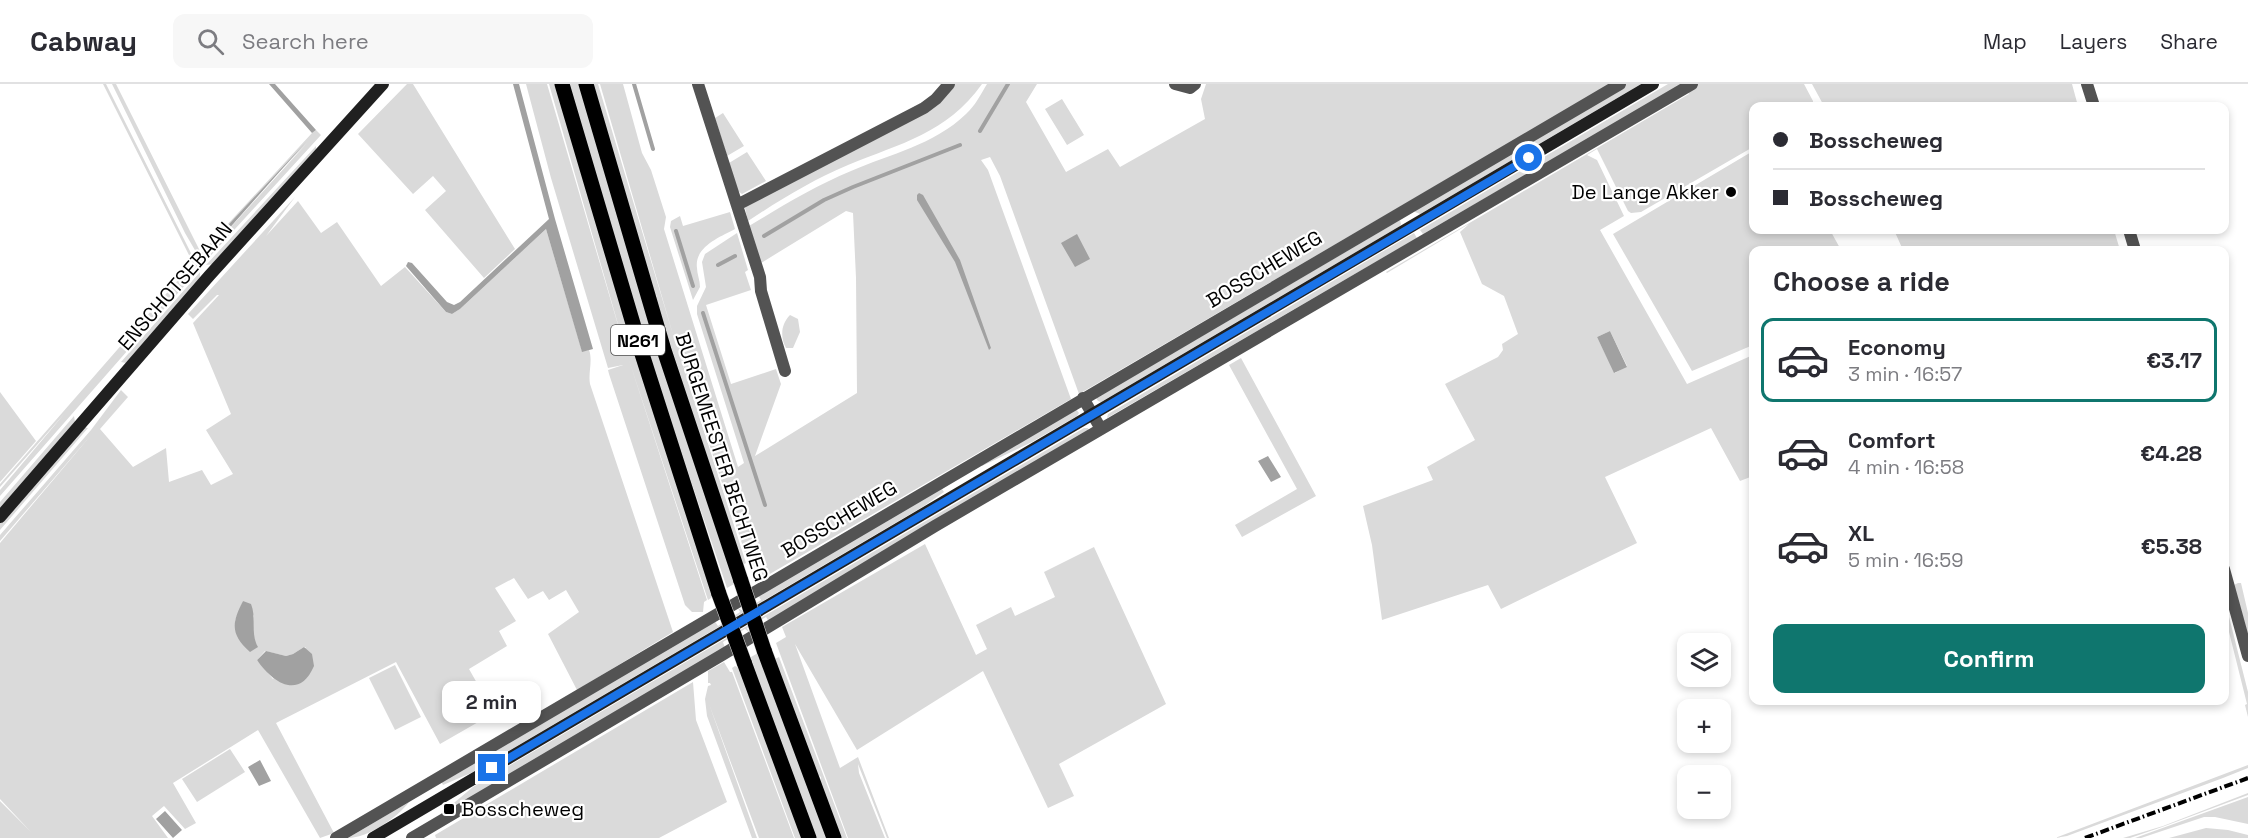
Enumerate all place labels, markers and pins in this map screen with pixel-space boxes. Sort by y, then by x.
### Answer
place label: De Lange Akker [1572,179,1719,205]
marker: De Lange Akker [1724,185,1738,199]
place label: Bosscheweg [461,796,584,822]
marker: Bosscheweg [442,802,456,816]

